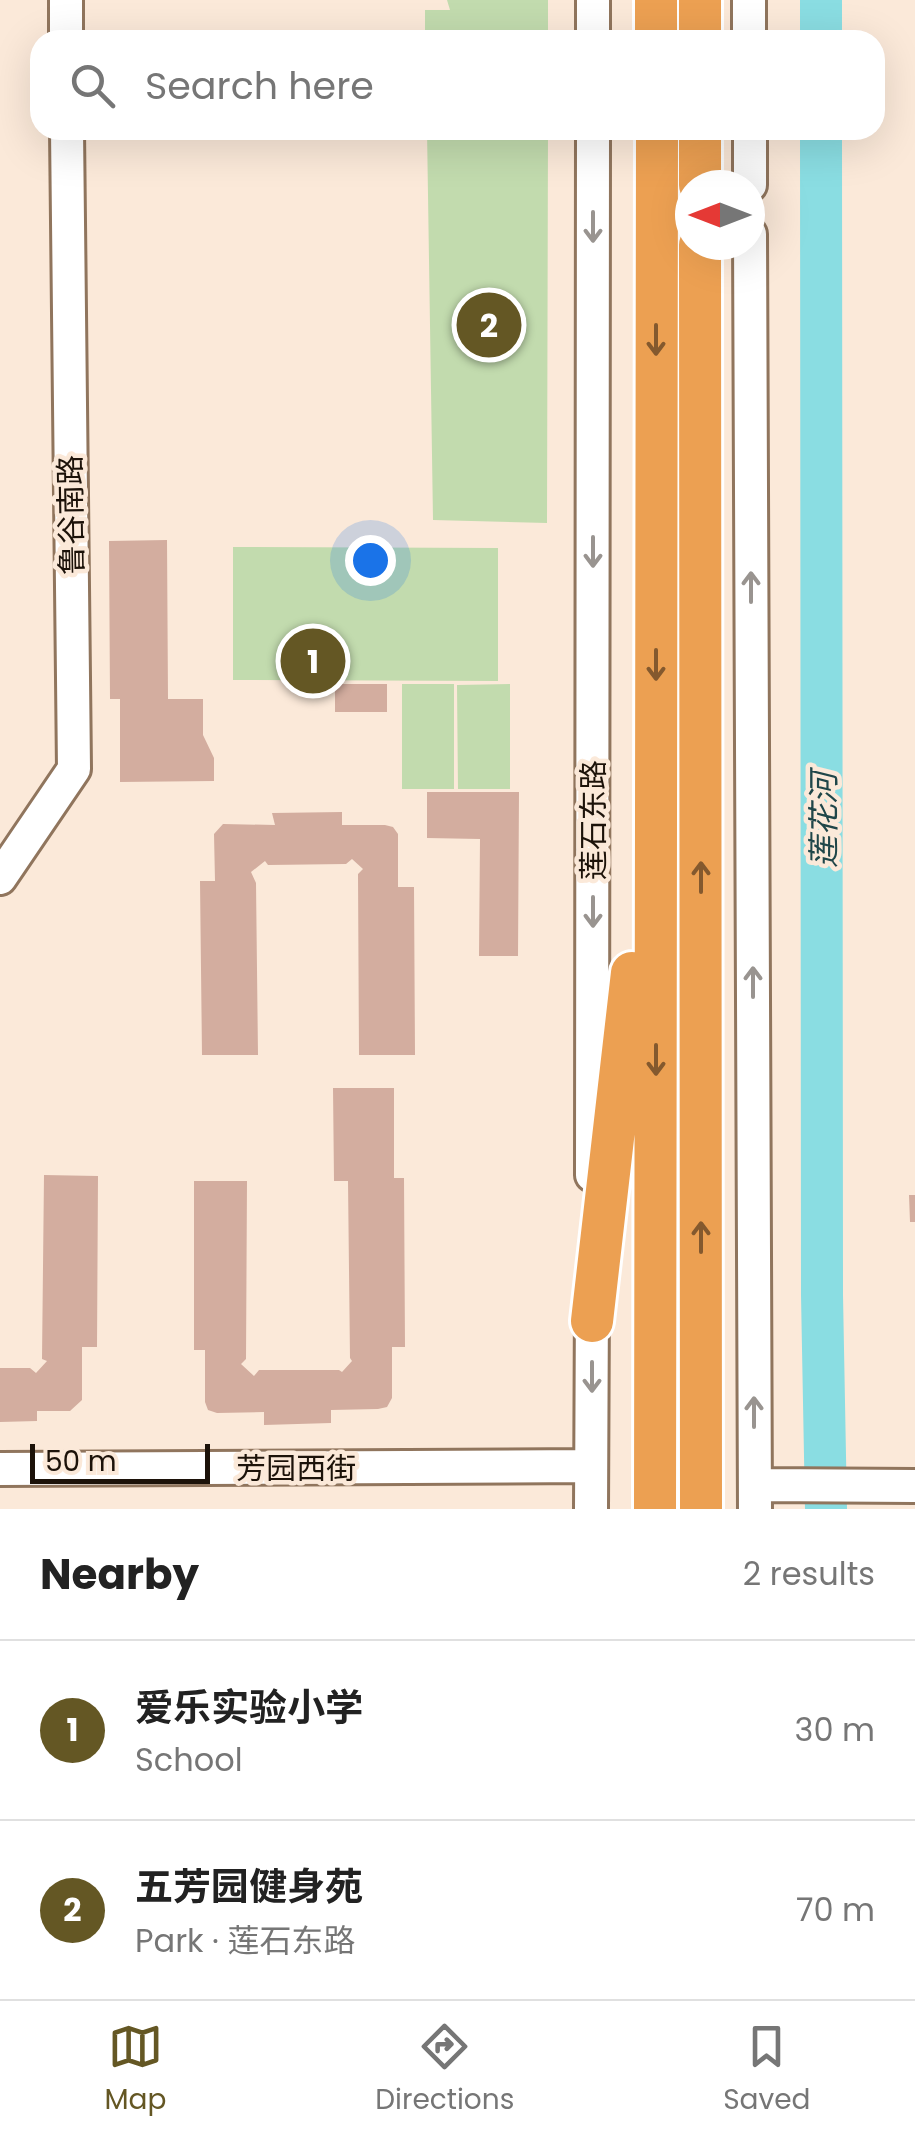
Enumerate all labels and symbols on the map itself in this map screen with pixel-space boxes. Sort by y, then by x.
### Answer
north arrow [675,170,765,260]
one-way arrow [584,210,602,243]
pin: 2 [456,288,522,362]
one-way arrow [646,322,666,355]
street label: 鲁谷南路 [48,455,94,575]
your location [345,535,396,586]
one-way arrow [584,536,602,568]
one-way arrow [742,571,760,604]
pin: 1 [280,624,346,698]
one-way arrow [646,648,666,680]
street label: 莲石东路 [572,760,615,880]
water label: 莲花河 [801,766,846,868]
one-way arrow [691,861,710,893]
one-way arrow [584,896,602,928]
one-way arrow [744,966,762,998]
one-way arrow [646,1042,666,1075]
one-way arrow [692,1221,710,1254]
one-way arrow [582,1360,602,1393]
one-way arrow [744,1396,764,1428]
scale bar [30,1439,210,1484]
street label: 芳园西街 [236,1447,356,1490]

